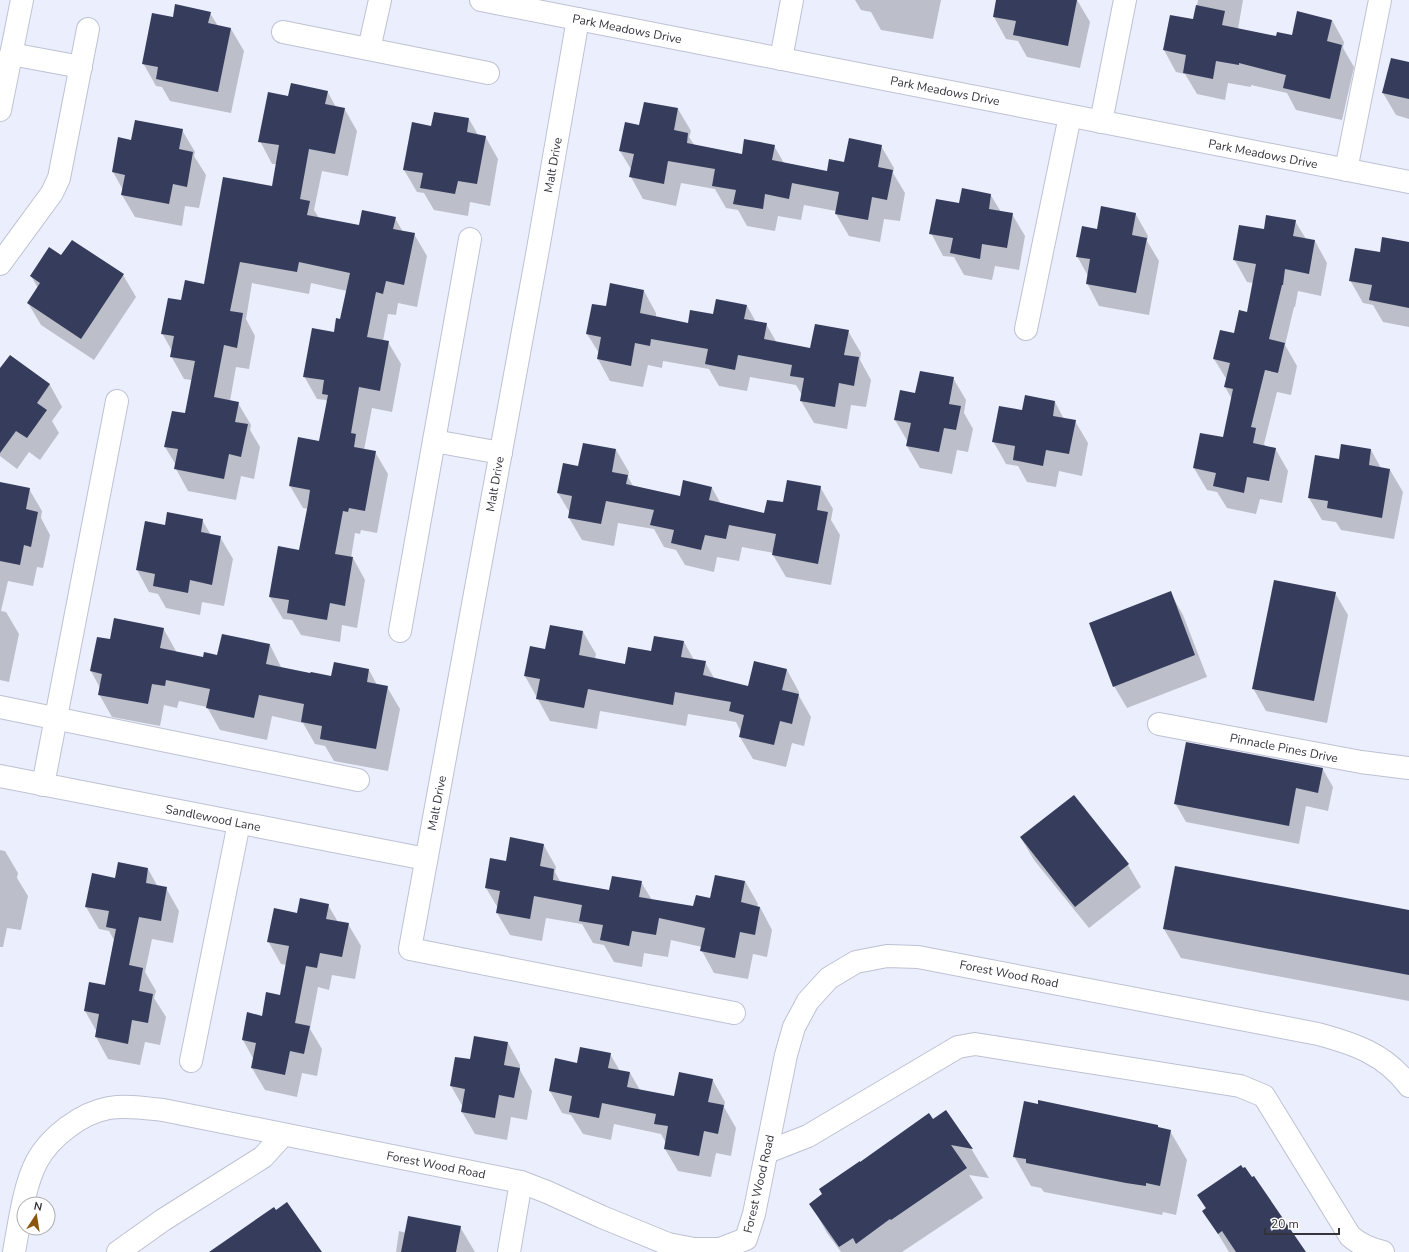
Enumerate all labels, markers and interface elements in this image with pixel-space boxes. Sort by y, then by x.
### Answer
street label: Park Meadows Drive [571,11,683,47]
street label: Park Meadows Drive [889,73,1001,109]
street label: Malt Drive [540,136,566,194]
street label: Park Meadows Drive [1207,136,1319,172]
street label: Malt Drive [482,455,508,513]
street label: Pinnacle Pines Drive [1229,730,1339,766]
street label: Malt Drive [424,774,450,832]
street label: Sandlewood Lane [164,801,262,835]
street label: Forest Wood Road [958,957,1060,991]
street label: Forest Wood Road [740,1133,778,1235]
street label: Forest Wood Road [385,1148,487,1182]
north arrow [16,1196,56,1236]
text: N [32,1199,44,1215]
scale bar [1265,1210,1339,1236]
text: 20 m [1271,1216,1299,1232]

